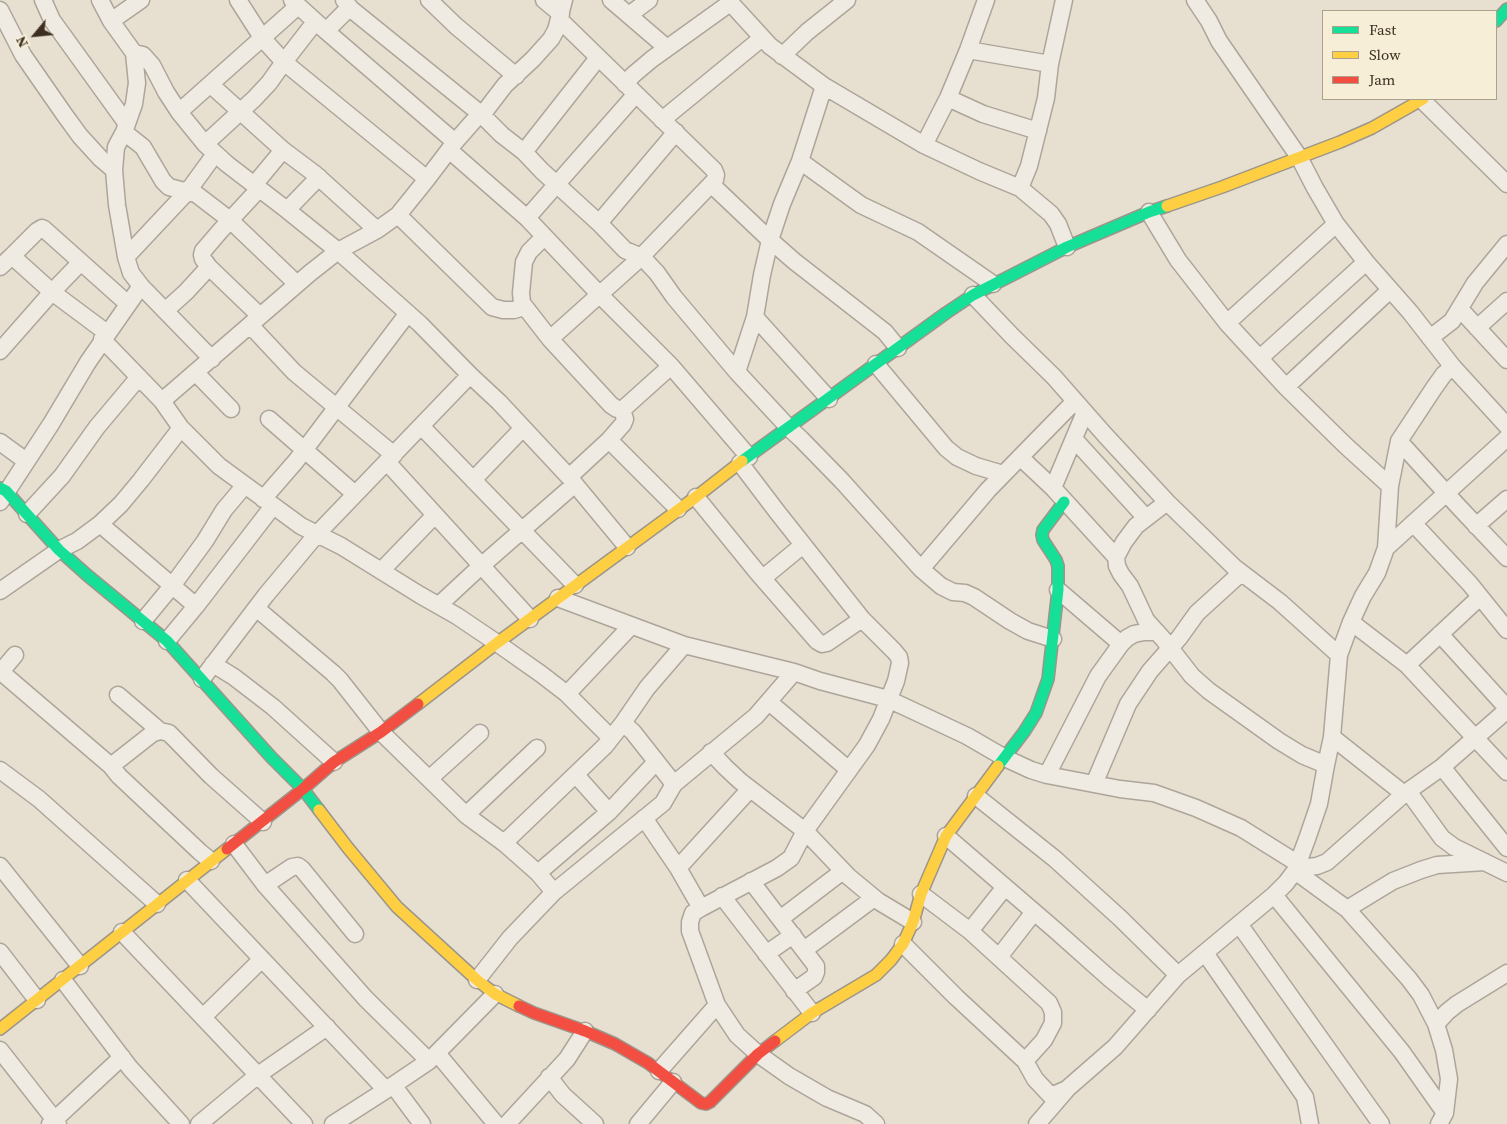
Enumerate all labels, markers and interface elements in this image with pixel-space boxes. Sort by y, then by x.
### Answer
north arrow [10,10,60,60]
legend [1322,10,1497,100]
text: Fast [1369,19,1396,40]
text: N [11,33,33,51]
text: Slow [1369,44,1401,65]
text: Jam [1369,69,1395,90]

